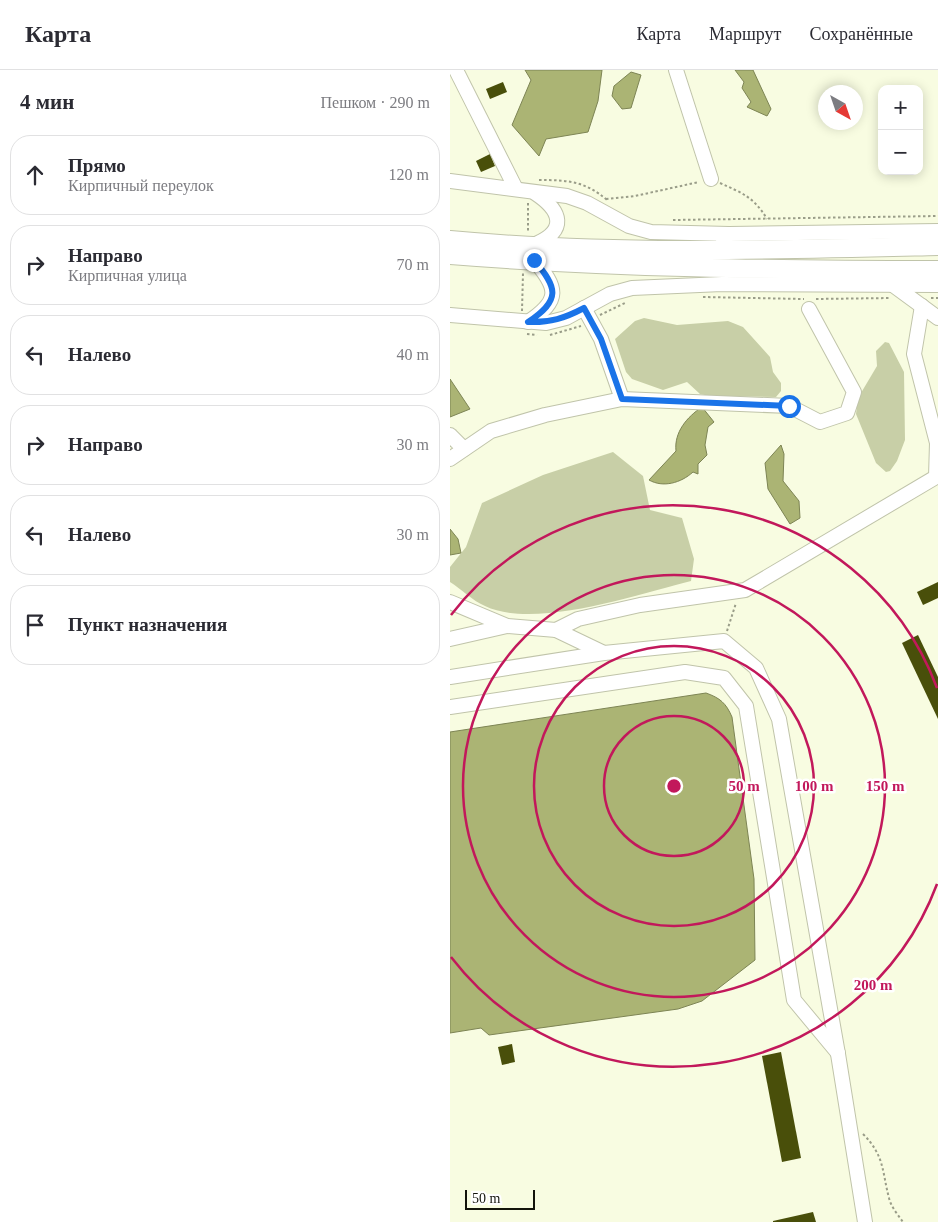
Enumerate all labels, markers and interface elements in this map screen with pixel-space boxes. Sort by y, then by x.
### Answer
text: Карта [25,21,91,47]
text: Карта [636,24,681,44]
text: Маршрут [709,24,781,44]
text: Сохранённые [809,24,913,44]
north arrow [818,85,863,130]
map controls [878,85,923,175]
button: + [878,85,923,130]
text: 4 мин [20,90,74,114]
text: Пешком · 290 m [320,94,430,111]
button: − [878,130,923,175]
text: Прямо [68,155,126,176]
icon: ahead [21,161,49,189]
text: 120 m [389,166,429,183]
text: Кирпичный переулок [68,177,214,194]
text: Направо [68,245,143,266]
route end [523,249,546,272]
icon: right [21,251,49,279]
text: 70 m [397,256,429,273]
text: Кирпичная улица [68,267,187,284]
icon: left [21,341,49,369]
text: Налево [68,344,131,365]
text: 40 m [397,346,429,363]
route start [778,395,801,418]
icon: right [21,431,49,459]
text: Направо [68,434,143,455]
text: 30 m [397,436,429,453]
icon: left [21,521,49,549]
text: Налево [68,524,131,545]
text: 30 m [397,526,429,543]
icon: arrive [21,611,49,639]
text: Пункт назначения [68,614,227,635]
centre of rings [665,777,683,795]
text: 50 m [728,778,760,794]
text: 100 m [795,778,834,794]
text: 150 m [866,778,905,794]
text: 200 m [854,977,893,993]
scale bar [465,1187,535,1210]
text: 50 m [472,1191,500,1206]

